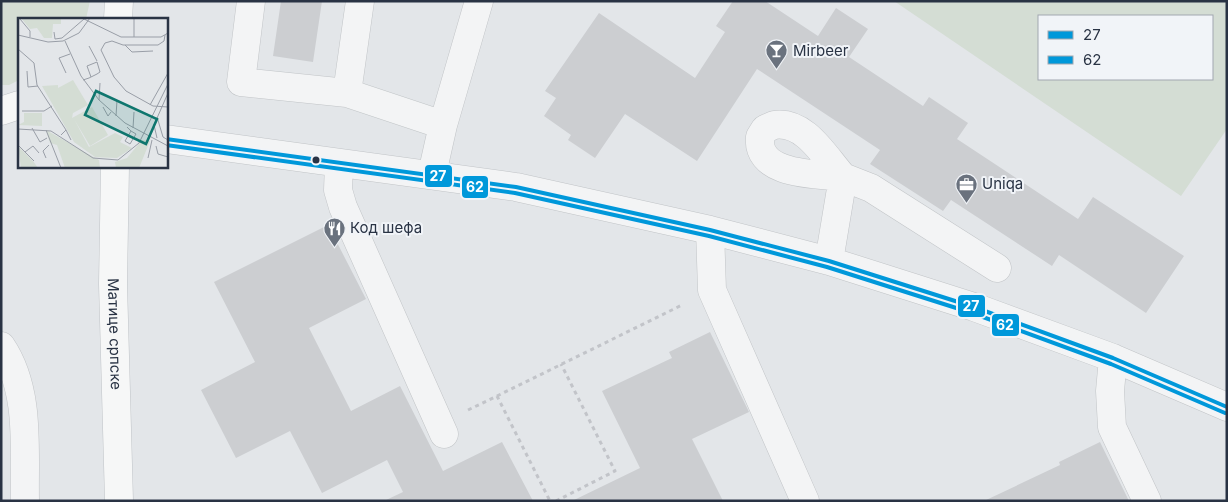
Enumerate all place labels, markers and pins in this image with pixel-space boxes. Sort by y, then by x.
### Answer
bar icon: Mirbeer [765,39,789,70]
place label: Mirbeer [793,41,849,60]
unlabelled marker [311,155,321,165]
office icon: Uniqa [954,172,978,203]
place label: Uniqa [982,174,1023,193]
restaurant icon: Код шефа [322,216,346,247]
place label: Код шефа [350,218,422,237]

